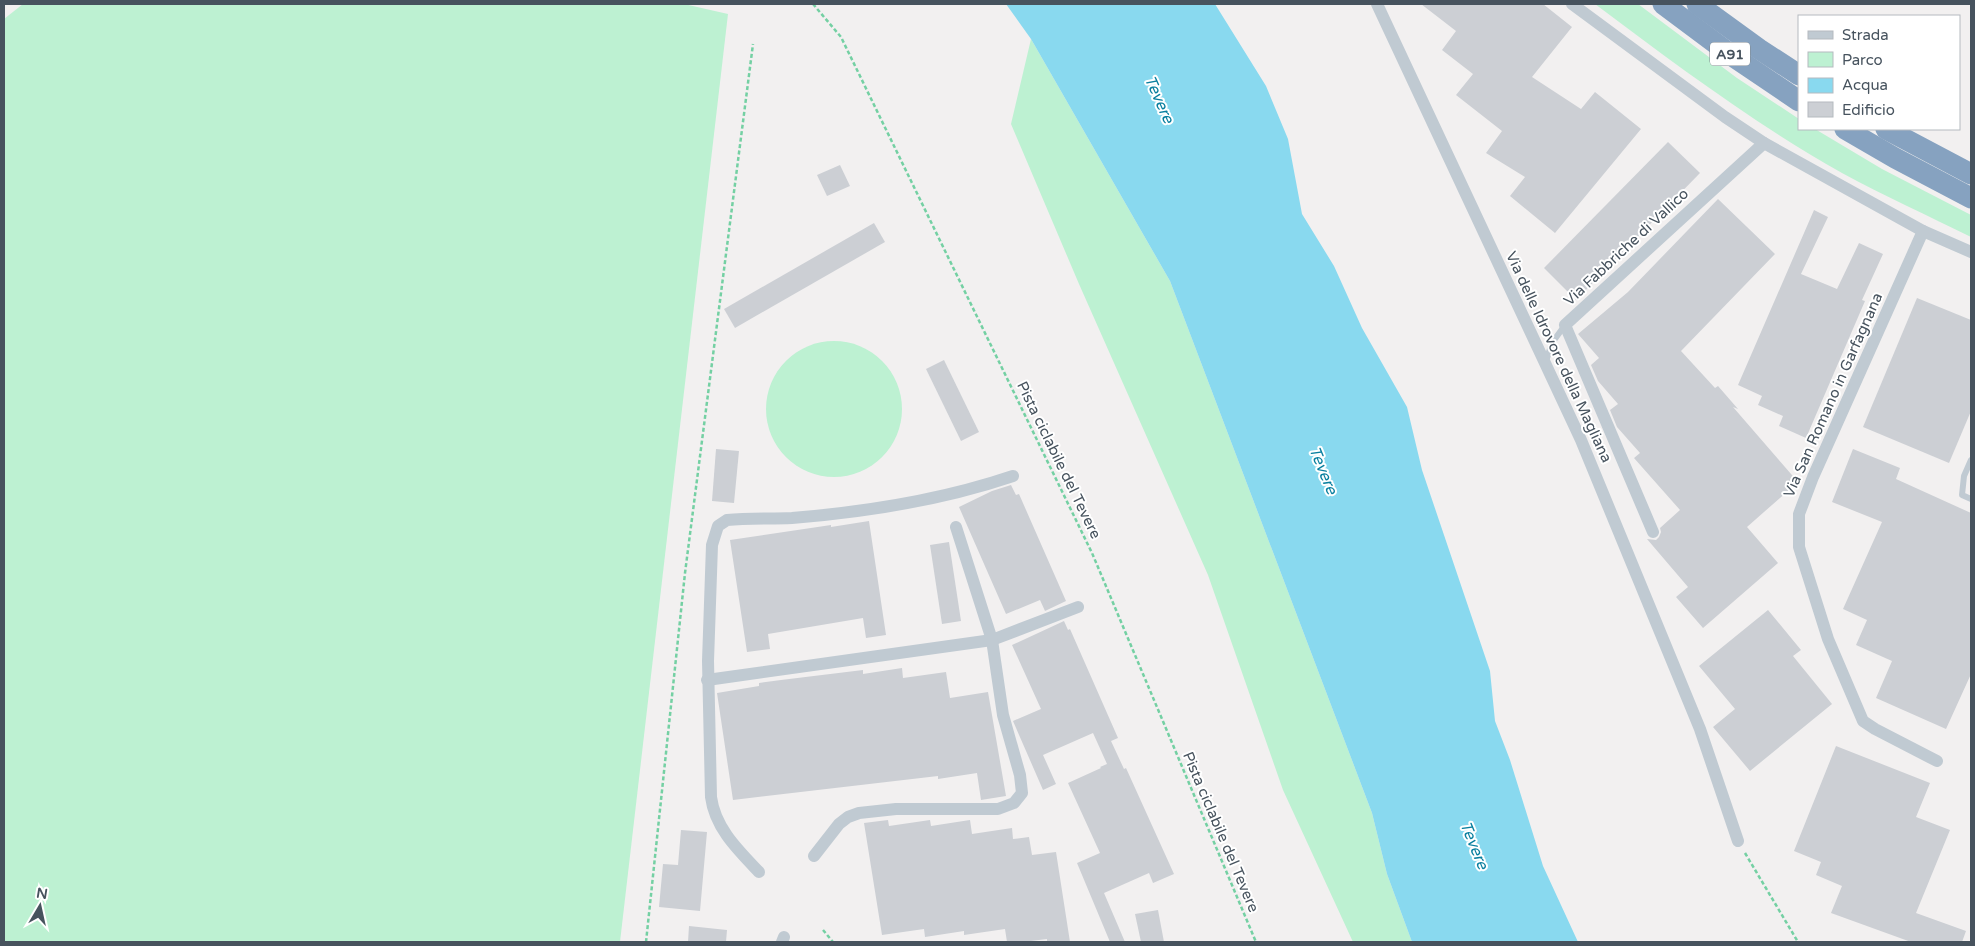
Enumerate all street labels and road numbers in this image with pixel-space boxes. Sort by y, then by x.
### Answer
road number: A91 [1710,42,1750,66]
street label: Via Fabbriche di Vallico [1560,184,1692,310]
street label: Via delle Idrovore della Magliana [1502,249,1616,465]
street label: Via San Romano in Garfagnana [1780,290,1886,500]
street label: Pista ciclabile del Tevere [1013,378,1105,542]
street label: Pista ciclabile del Tevere [1179,749,1263,915]

